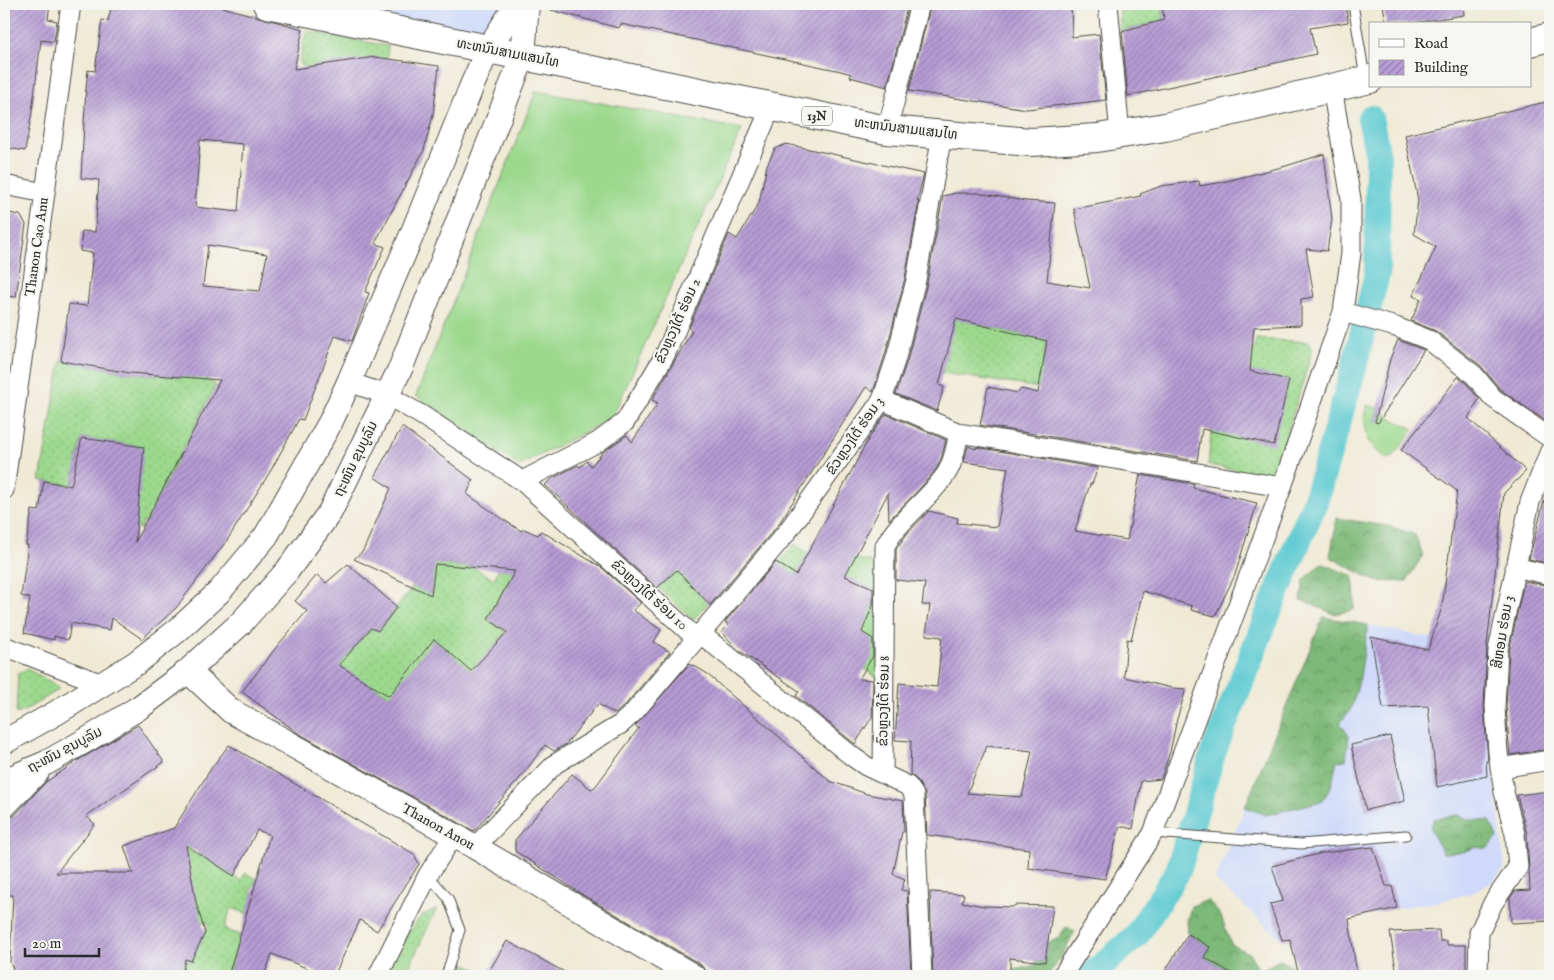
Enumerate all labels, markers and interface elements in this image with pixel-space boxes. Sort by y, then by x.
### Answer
legend [1369,22,1532,88]
street label: ທະຫນົນສາມແສນໄທ [455,34,561,72]
text: Road [1414,34,1449,53]
text: Building [1414,58,1469,77]
road number: 13N [802,106,832,125]
street label: ທະຫນົນສາມແສນໄທ [853,114,959,144]
street label: Thanon Cao Anu [21,196,53,298]
street label: ຂົວຫຼວງໃຕ້ ຮ່ອມ 2 [651,275,705,367]
street label: ຂົວຫຼວງໃຕ້ ຮ່ອມ 3 [822,393,888,479]
street label: ຖະໜົນ ຂຸນບູລົມ [330,418,382,500]
street label: ຂົວຫຼວງໃຕ້ ຮ່ອມ 10 [607,556,691,634]
street label: ສີຫອມ ຮ່ອມ 3 [1488,594,1518,670]
street label: ຂົວຫຼວງໃຕ້ ຮ່ອມ 8 [874,655,894,747]
street label: ຖະໜົນ ຂຸນບູລົມ [24,723,106,777]
street label: Thanon Anou [398,800,478,854]
scale bar [25,925,99,957]
text: 20 m [32,934,62,953]

